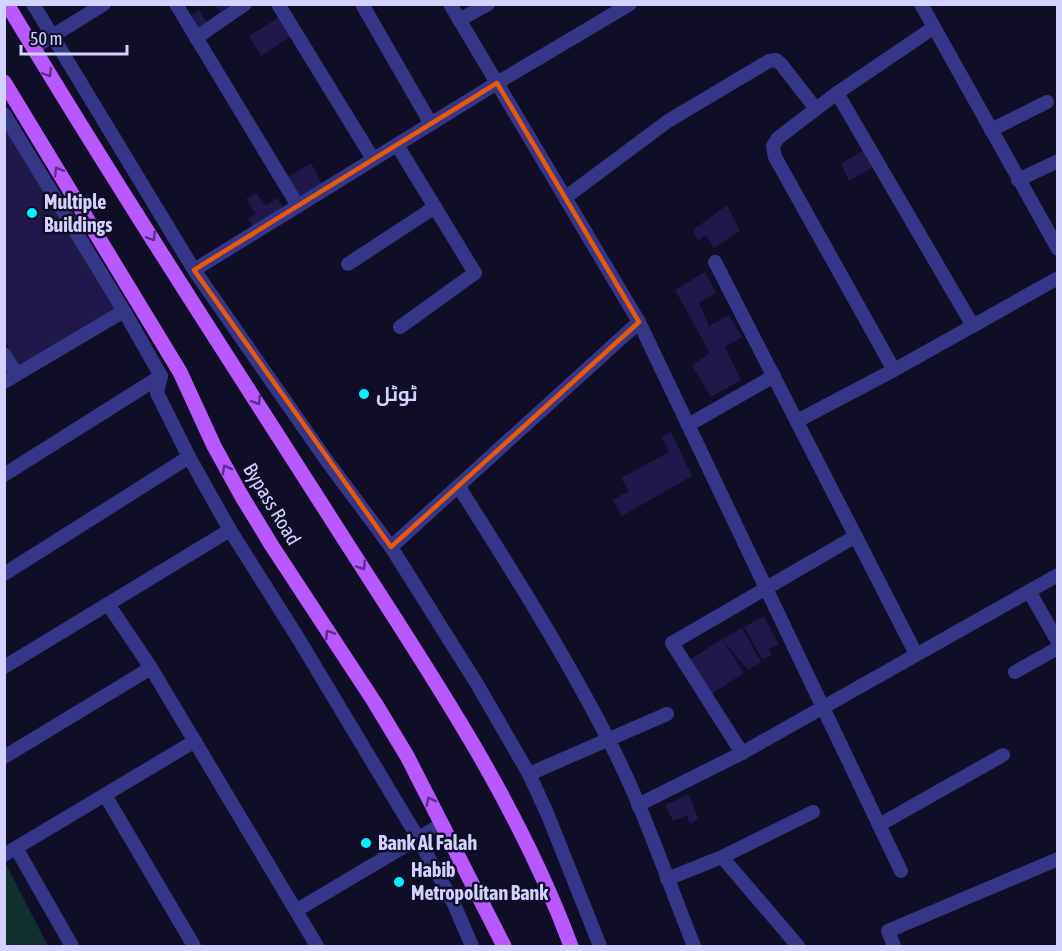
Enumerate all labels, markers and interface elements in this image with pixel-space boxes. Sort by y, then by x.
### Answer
scale bar [21,18,128,56]
text: 50 m [30,28,62,49]
one-way arrow [40,67,52,77]
one-way arrow [54,167,66,177]
place label: Multiple Buildings [44,190,112,236]
marker: Multiple Buildings [25,206,39,220]
one-way arrow [145,231,156,242]
place label: ٹوٹل [376,382,418,406]
marker: ٹوٹل [357,387,371,401]
one-way arrow [250,395,261,406]
street label: Bypass Road [239,459,306,549]
one-way arrow [222,464,233,475]
one-way arrow [354,560,366,570]
one-way arrow [325,630,336,641]
one-way arrow [426,796,437,807]
place label: Bank Al Falah [378,831,477,854]
marker: Bank Al Falah [359,836,373,850]
place label: Habib Metropolitan Bank [411,858,548,904]
marker: Habib Metropolitan Bank [392,875,406,889]

